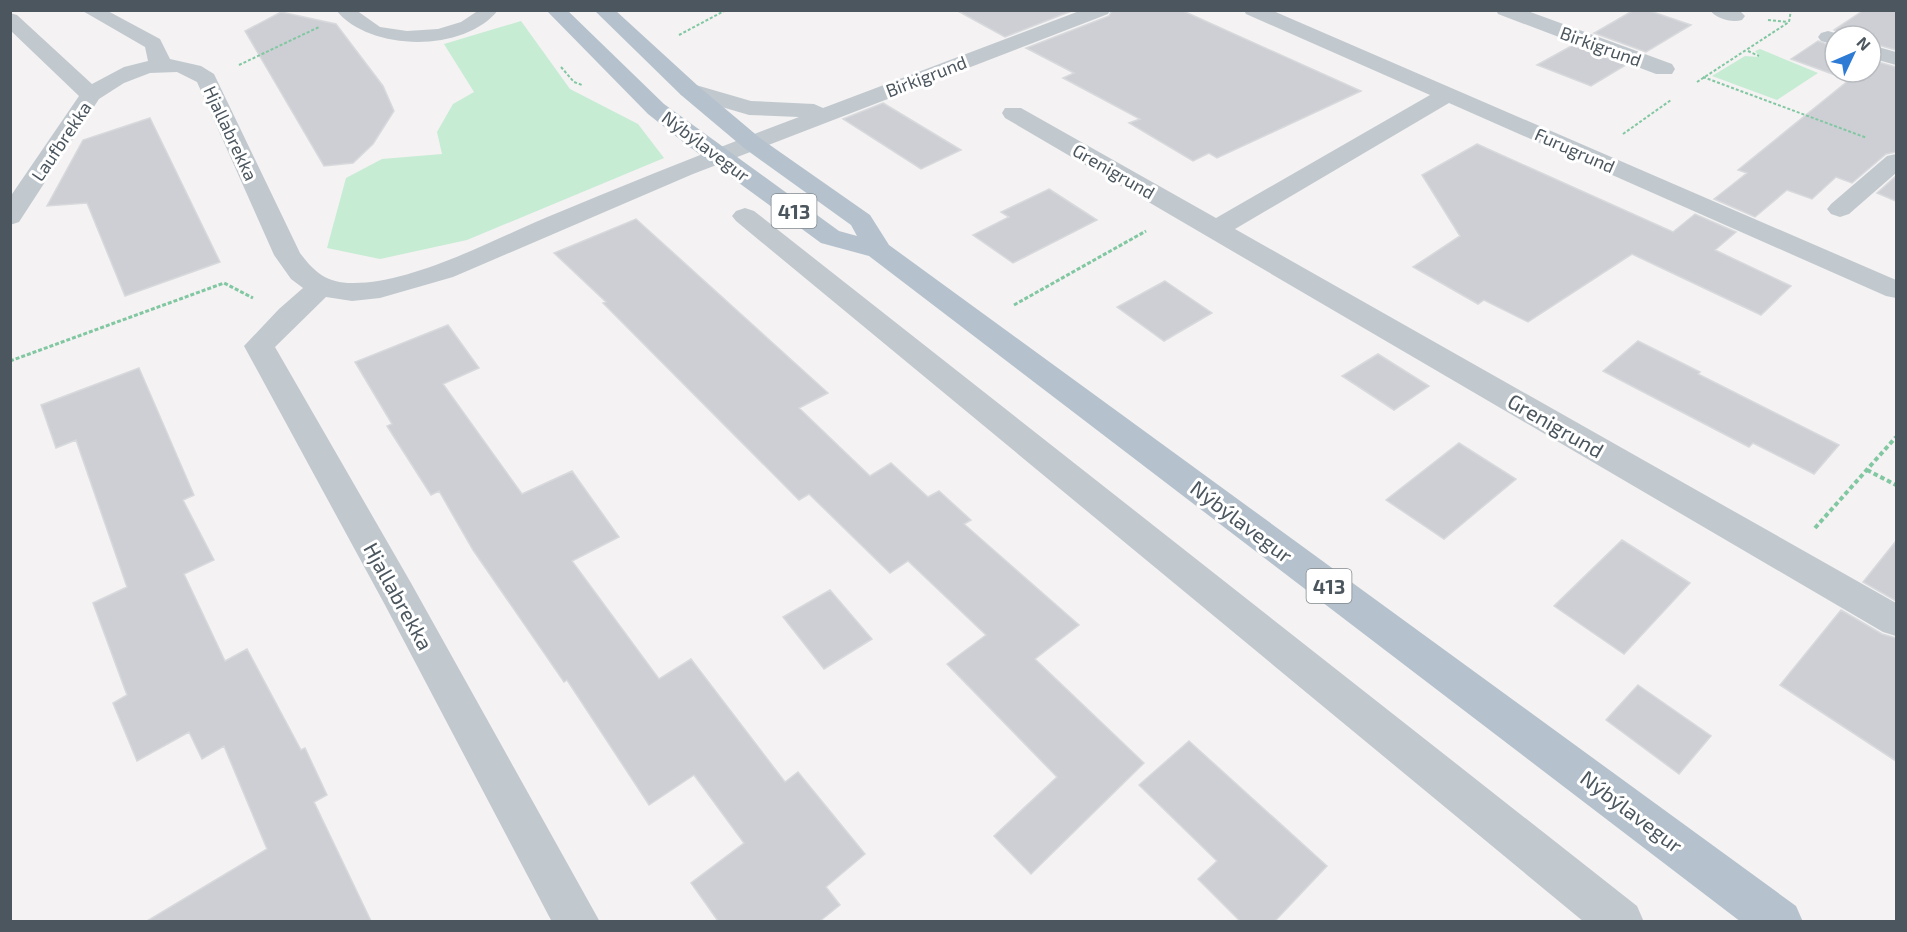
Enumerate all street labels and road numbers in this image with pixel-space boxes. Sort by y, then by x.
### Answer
street label: Birkigrund [1557,21,1645,71]
street label: Birkigrund [882,51,970,101]
street label: Hjallabrekka [199,82,263,184]
street label: Laufbrekka [26,97,96,185]
street label: Nýbýlavegur [658,106,754,186]
street label: Furugrund [1531,123,1619,177]
street label: Grenigrund [1069,139,1159,203]
road number: 413 [772,194,816,228]
street label: Grenigrund [1504,388,1608,462]
street label: Nýbýlavegur [1186,475,1298,568]
street label: Hjallabrekka [358,538,439,655]
road number: 413 [1306,569,1352,603]
street label: Nýbýlavegur [1576,765,1688,858]

